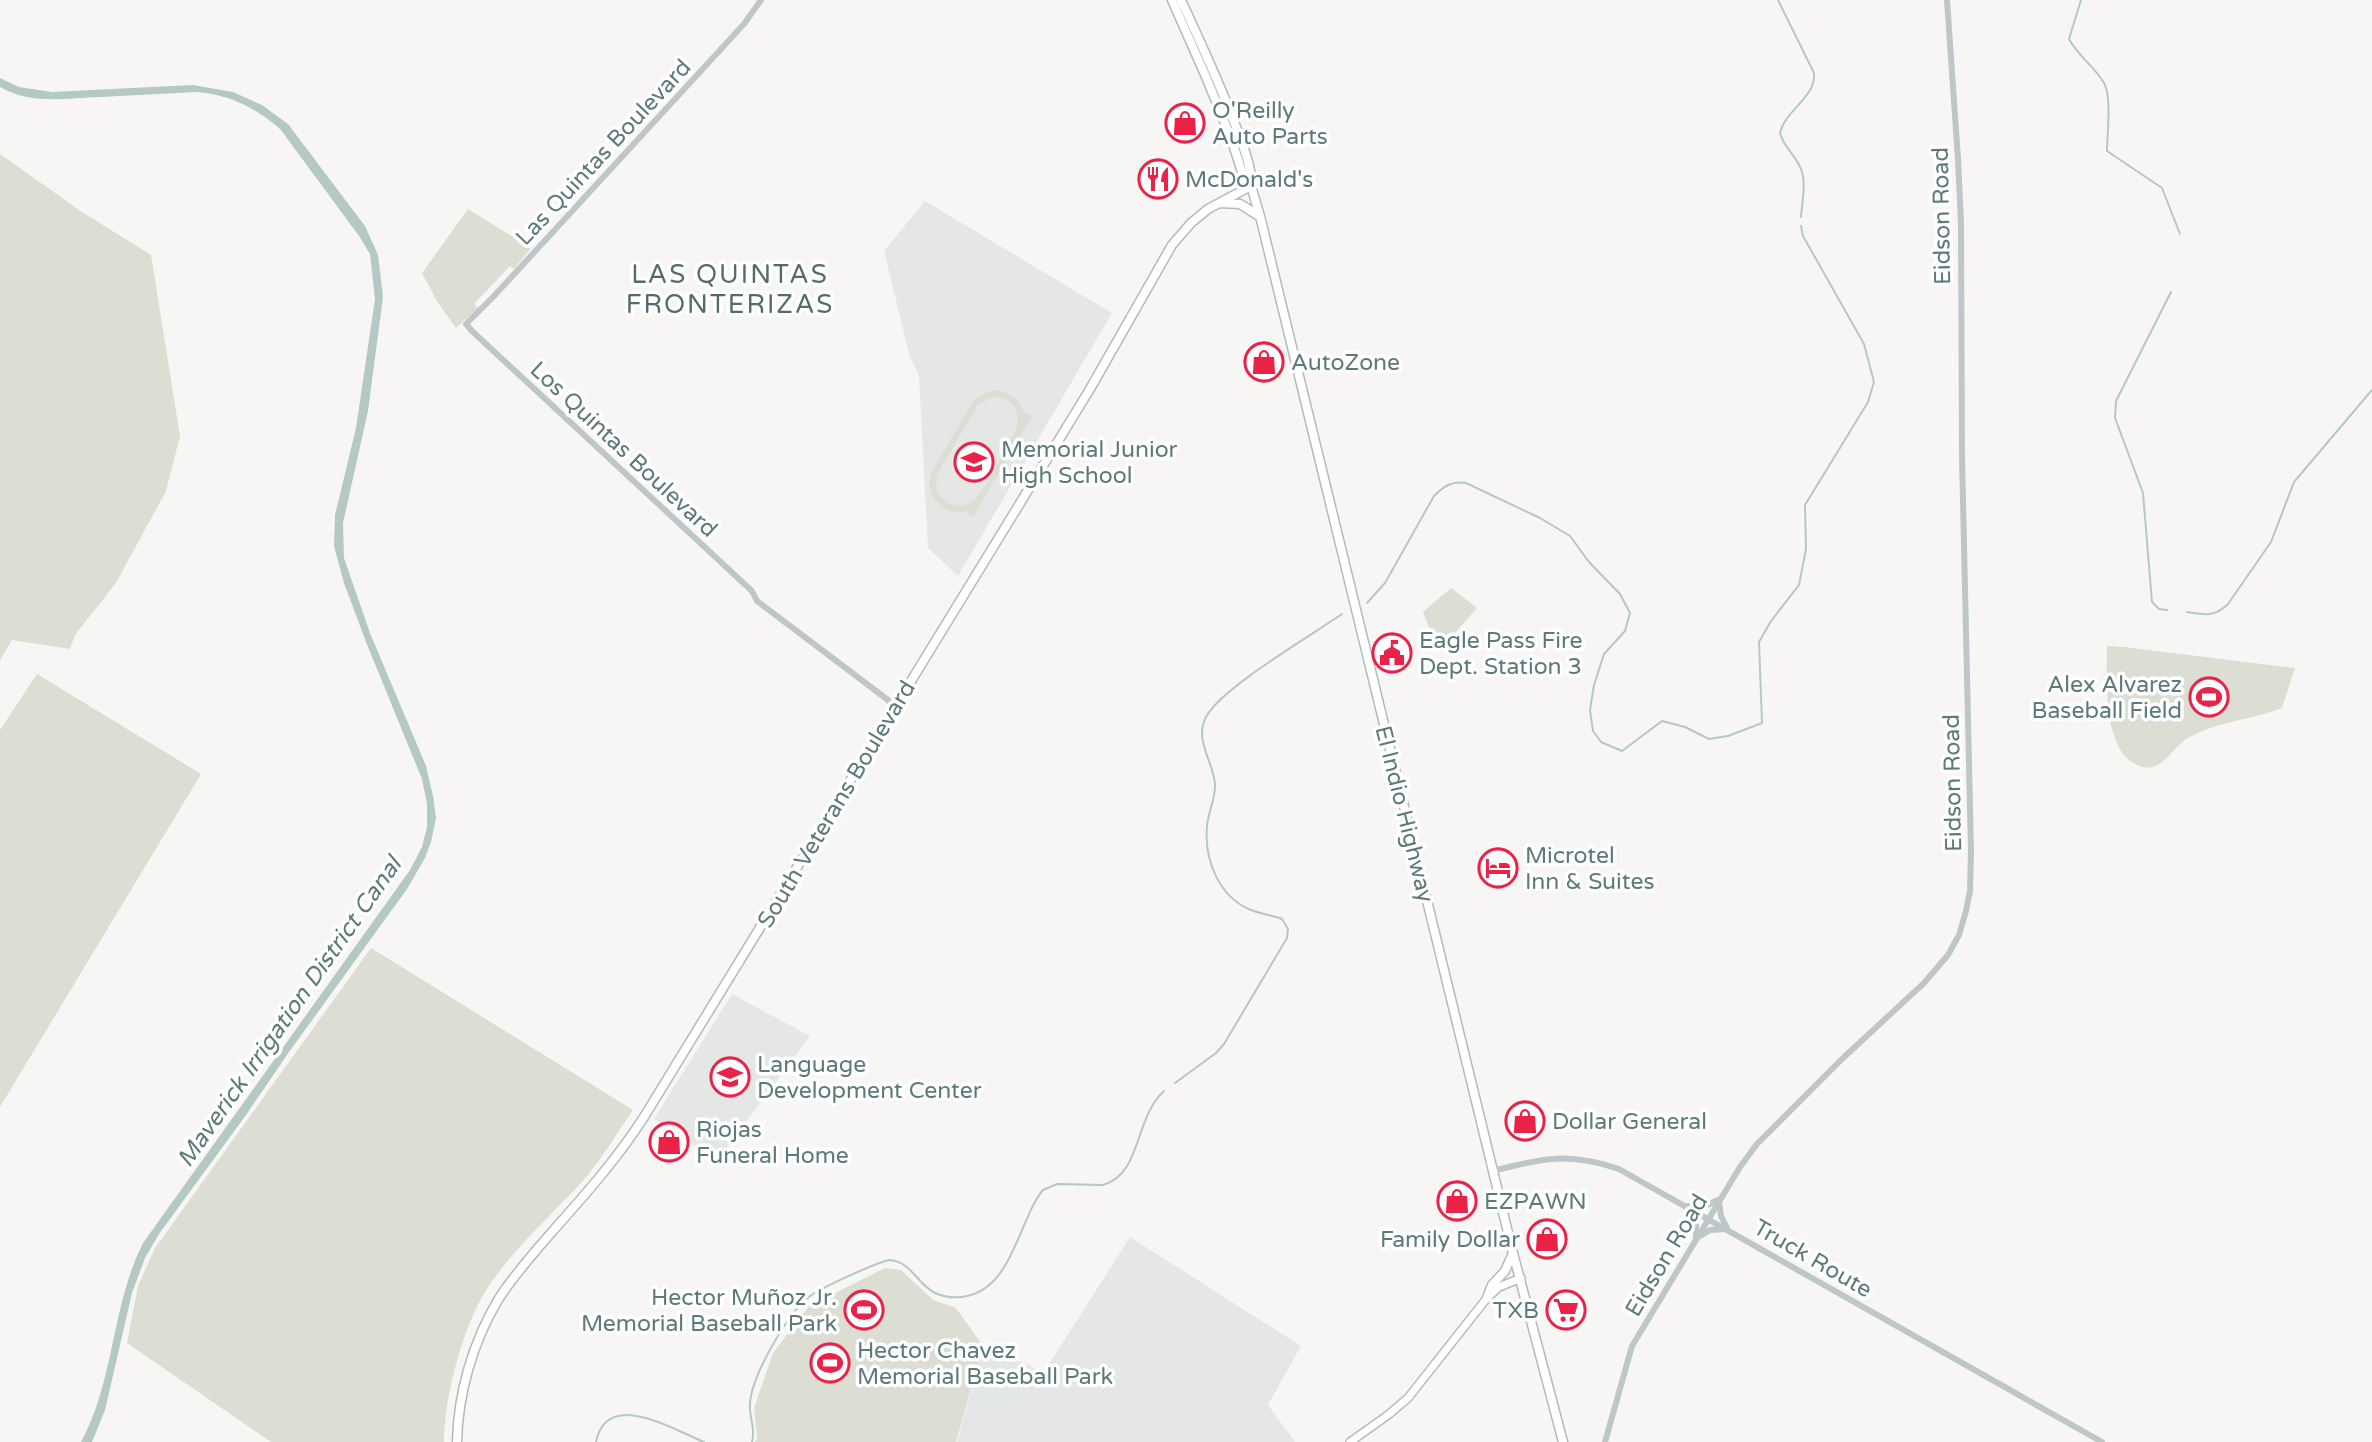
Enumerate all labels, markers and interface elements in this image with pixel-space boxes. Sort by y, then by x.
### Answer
street label: Las Quintas Boulevard [510,54,697,252]
place label: O'Reilly Auto Parts [1212,97,1328,151]
shop icon: O'Reilly Auto Parts [1164,102,1206,144]
street label: Eidson Road [1927,147,1957,285]
restaurant icon: McDonald's [1137,158,1179,200]
place label: McDonald's [1185,166,1313,194]
district label: LAS QUINTAS FRONTERIZAS [626,259,834,320]
shop icon: AutoZone [1243,341,1285,383]
place label: AutoZone [1291,349,1400,377]
street label: Los Quintas Boulevard [524,356,723,544]
place label: Memorial Junior High School [1001,436,1178,490]
school or university icon: Memorial Junior High School [953,441,995,483]
place label: Eagle Pass Fire Dept. Station 3 [1419,627,1582,681]
public building icon: Eagle Pass Fire Dept. Station 3 [1371,632,1413,674]
place label: Alex Alvarez Baseball Field [2031,671,2182,725]
street label: South Veterans Boulevard [752,676,922,933]
sports icon: Alex Alvarez Baseball Field [2188,676,2230,718]
street label: Eidson Road [1938,714,1968,852]
street label: El Indio Highway [1369,723,1440,906]
place label: Microtel Inn & Suites [1525,842,1655,896]
hotel icon: Microtel Inn & Suites [1477,847,1519,889]
water label: Maverick Irrigation District Canal [171,849,410,1173]
place label: Language Development Center [757,1051,982,1105]
school or university icon: Language Development Center [709,1056,751,1098]
shop icon: Dollar General [1504,1100,1546,1142]
place label: Dollar General [1552,1108,1707,1136]
place label: Riojas Funeral Home [696,1116,849,1170]
shop icon: Riojas Funeral Home [648,1121,690,1163]
shop icon: EZPAWN [1436,1180,1478,1222]
place label: EZPAWN [1484,1188,1587,1216]
street label: Eidson Road [1619,1189,1714,1322]
street label: Truck Route [1748,1214,1877,1304]
shop icon: Family Dollar [1526,1218,1568,1260]
place label: Family Dollar [1380,1226,1520,1254]
place label: Hector Muñoz Jr. Memorial Baseball Park [581,1284,837,1338]
sports icon: Hector Muñoz Jr. Memorial Baseball Park [843,1289,885,1331]
supermarket icon: TXB [1545,1289,1587,1331]
place label: TXB [1493,1297,1539,1325]
place label: Hector Chavez Memorial Baseball Park [857,1337,1113,1391]
sports icon: Hector Chavez Memorial Baseball Park [809,1342,851,1384]

